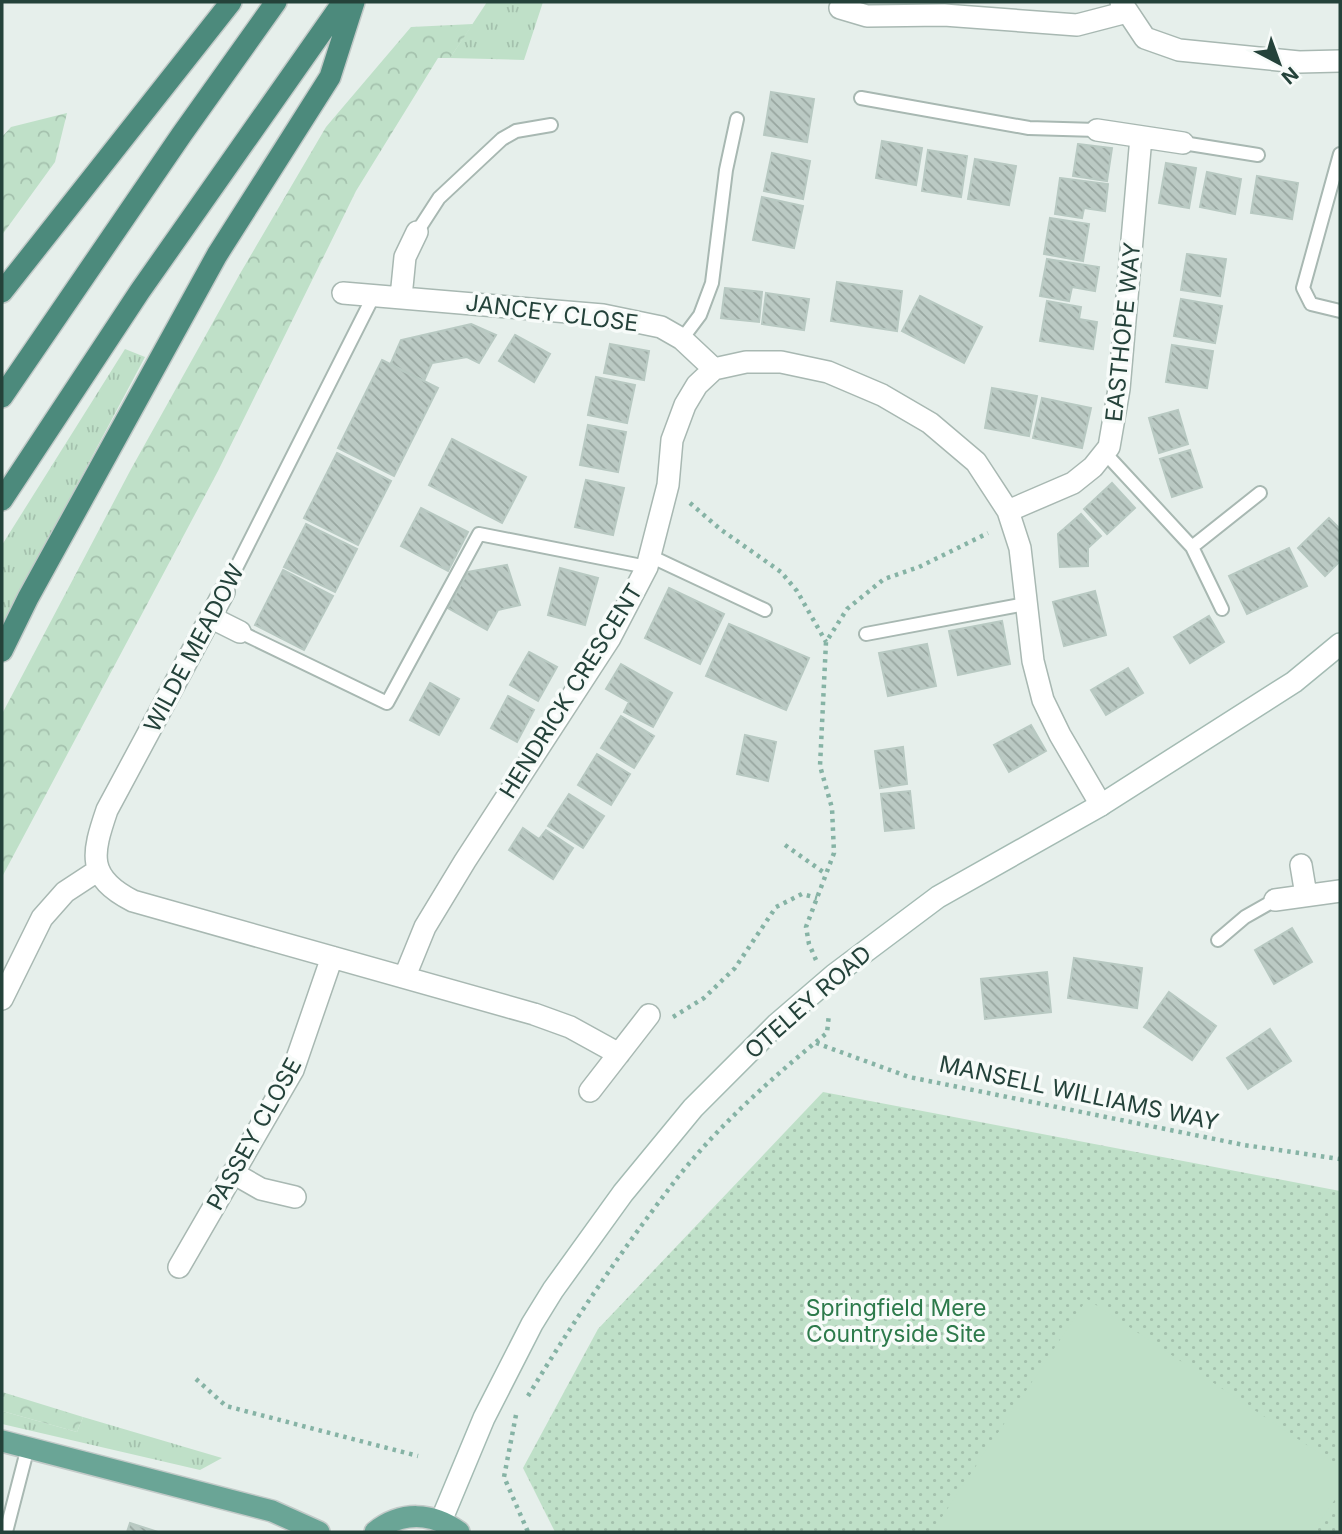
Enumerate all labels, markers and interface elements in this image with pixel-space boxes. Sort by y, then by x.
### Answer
north arrow [1244,28,1314,98]
text: N [1277,62,1303,89]
street label: EASTHOPE WAY [1100,241,1146,423]
street label: JANCEY CLOSE [464,289,640,337]
street label: WILDE MEADOW [138,559,250,737]
street label: HENDRICK CRESCENT [494,579,648,803]
street label: OTELEY ROAD [739,939,877,1065]
street label: MANSELL WILLIAMS WAY [937,1050,1222,1136]
street label: PASSEY CLOSE [201,1053,307,1215]
park label: Springfield Mere Countryside Site [806,1294,986,1348]

